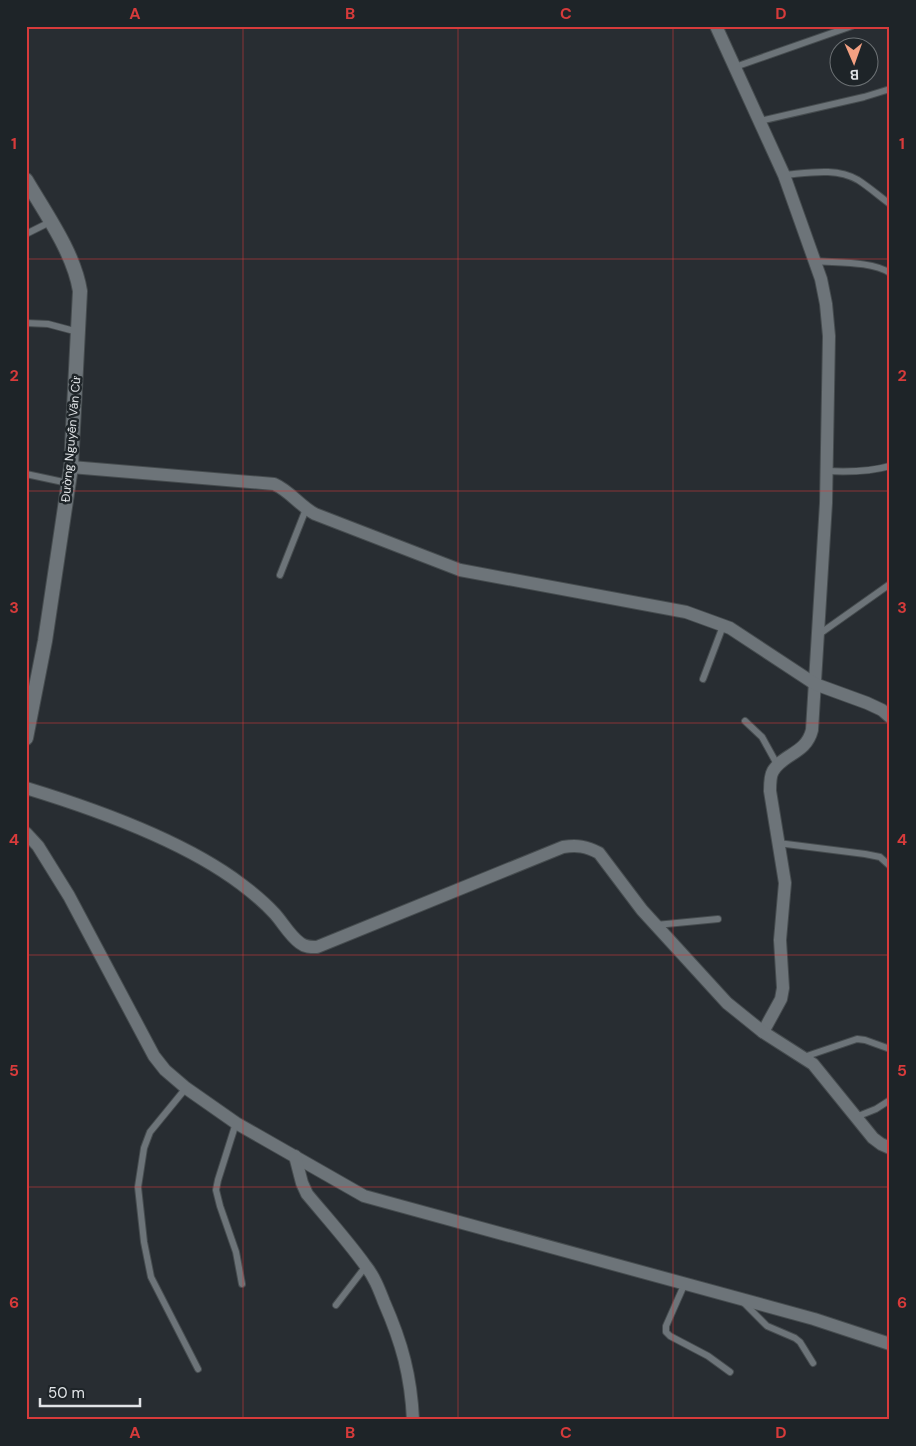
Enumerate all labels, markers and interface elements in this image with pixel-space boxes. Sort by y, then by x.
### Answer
text: A [129,3,141,24]
text: B [345,3,355,24]
text: C [560,3,572,24]
text: D [775,3,787,24]
north arrow [828,38,878,88]
text: B [850,66,859,84]
text: 1 [11,133,17,154]
text: 1 [899,133,905,154]
text: 2 [9,365,19,386]
text: 2 [897,365,907,386]
street label: Đường Nguyễn Văn Cừ [58,375,84,503]
text: 3 [9,597,19,618]
text: 3 [897,597,907,618]
text: 4 [9,829,19,850]
text: 4 [897,829,907,850]
text: 5 [9,1060,19,1081]
text: 5 [897,1060,907,1081]
text: 6 [9,1292,19,1313]
text: 6 [897,1292,907,1313]
scale bar [40,1376,140,1408]
text: 50 m [48,1383,85,1403]
text: A [129,1422,141,1443]
text: B [345,1422,355,1443]
text: C [560,1422,572,1443]
text: D [775,1422,787,1443]

